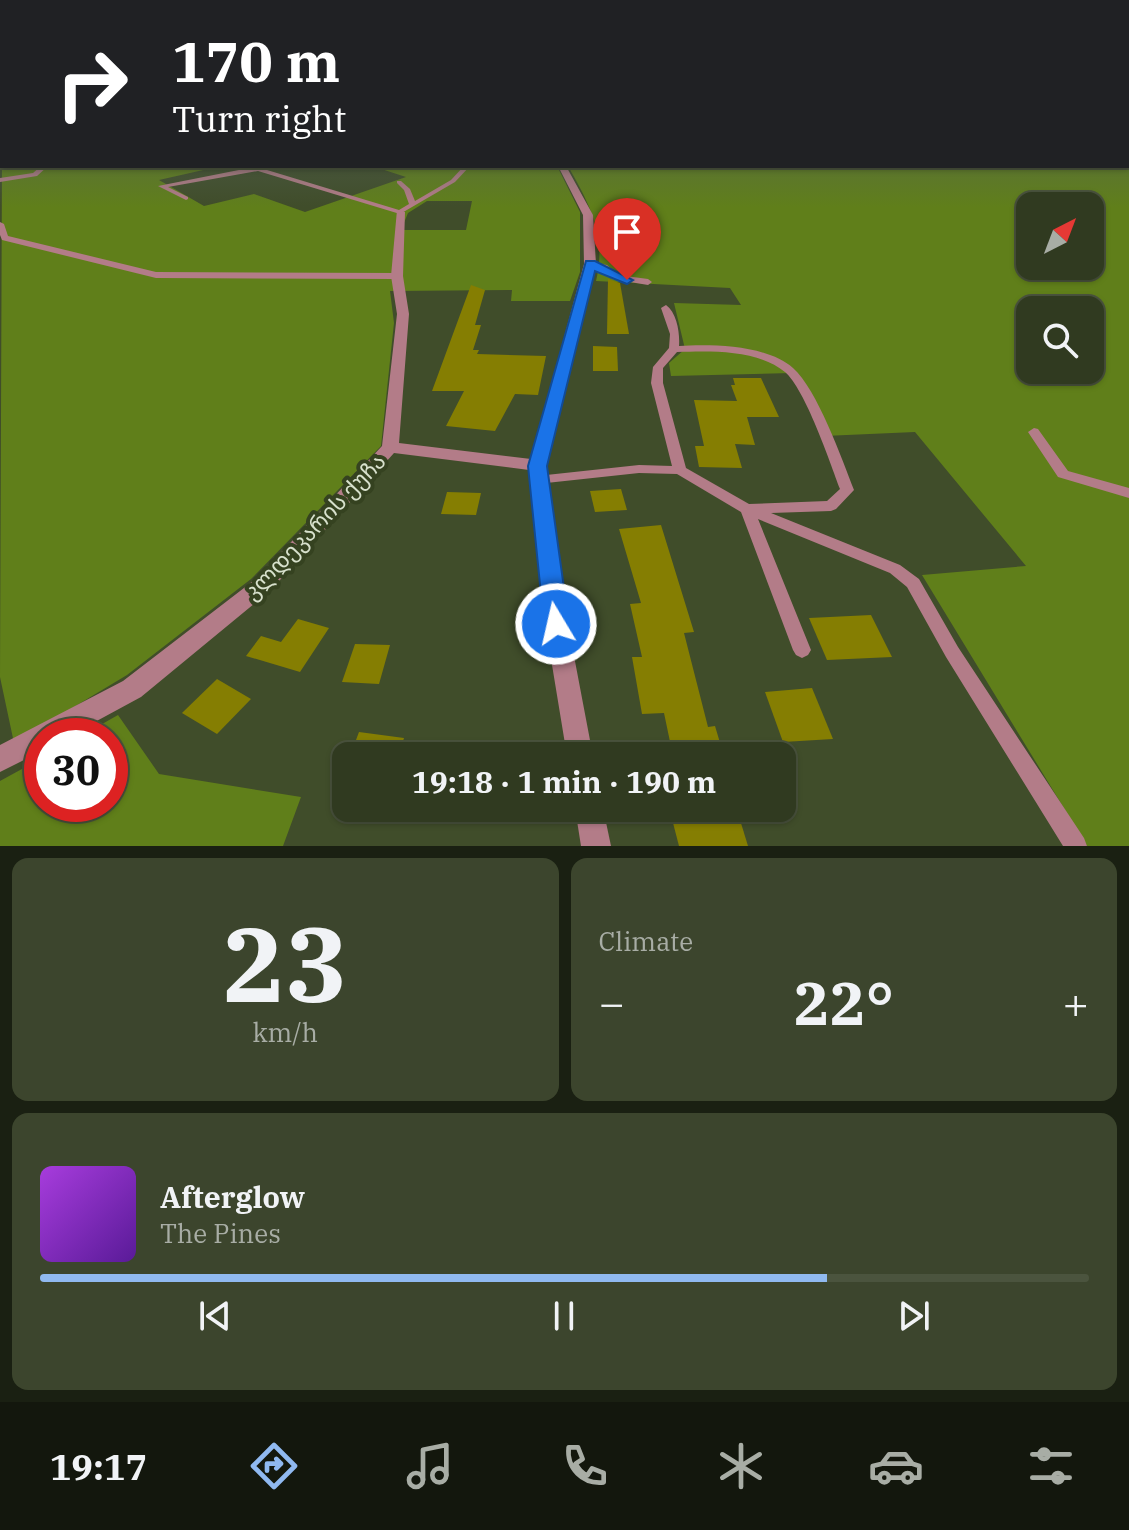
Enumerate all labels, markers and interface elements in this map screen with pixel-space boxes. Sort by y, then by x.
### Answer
text: 170 m [172,25,340,97]
icon: right [40,32,144,136]
text: Turn right [172,95,346,142]
north arrow [1016,192,1104,280]
map controls [1016,192,1104,384]
pin [593,198,661,280]
icon: arrive [605,210,649,254]
button: search [1016,296,1104,384]
street label: კლდეკარის ქუჩა [236,446,392,606]
position arrow [514,582,598,666]
speed limit sign: 30 [24,718,128,822]
text: 19:18 · 1 min · 190 m [412,762,716,801]
text: 23 [223,895,348,1031]
text: Climate [599,924,693,958]
text: 22° [794,963,894,1042]
text: − [599,974,625,1031]
text: + [1063,974,1089,1031]
text: km/h [252,1015,318,1049]
text: Afterglow [160,1177,305,1216]
text: The Pines [160,1216,281,1250]
icon: previous [193,1294,237,1338]
icon: pause [542,1294,586,1338]
icon: next [892,1294,936,1338]
icon: directions [246,1438,302,1494]
icon: music [402,1438,458,1494]
icon: phone [557,1438,613,1494]
icon: climate [713,1438,769,1494]
icon: car [868,1438,924,1494]
icon: filters [1023,1438,1079,1494]
text: 19:17 [50,1443,147,1490]

